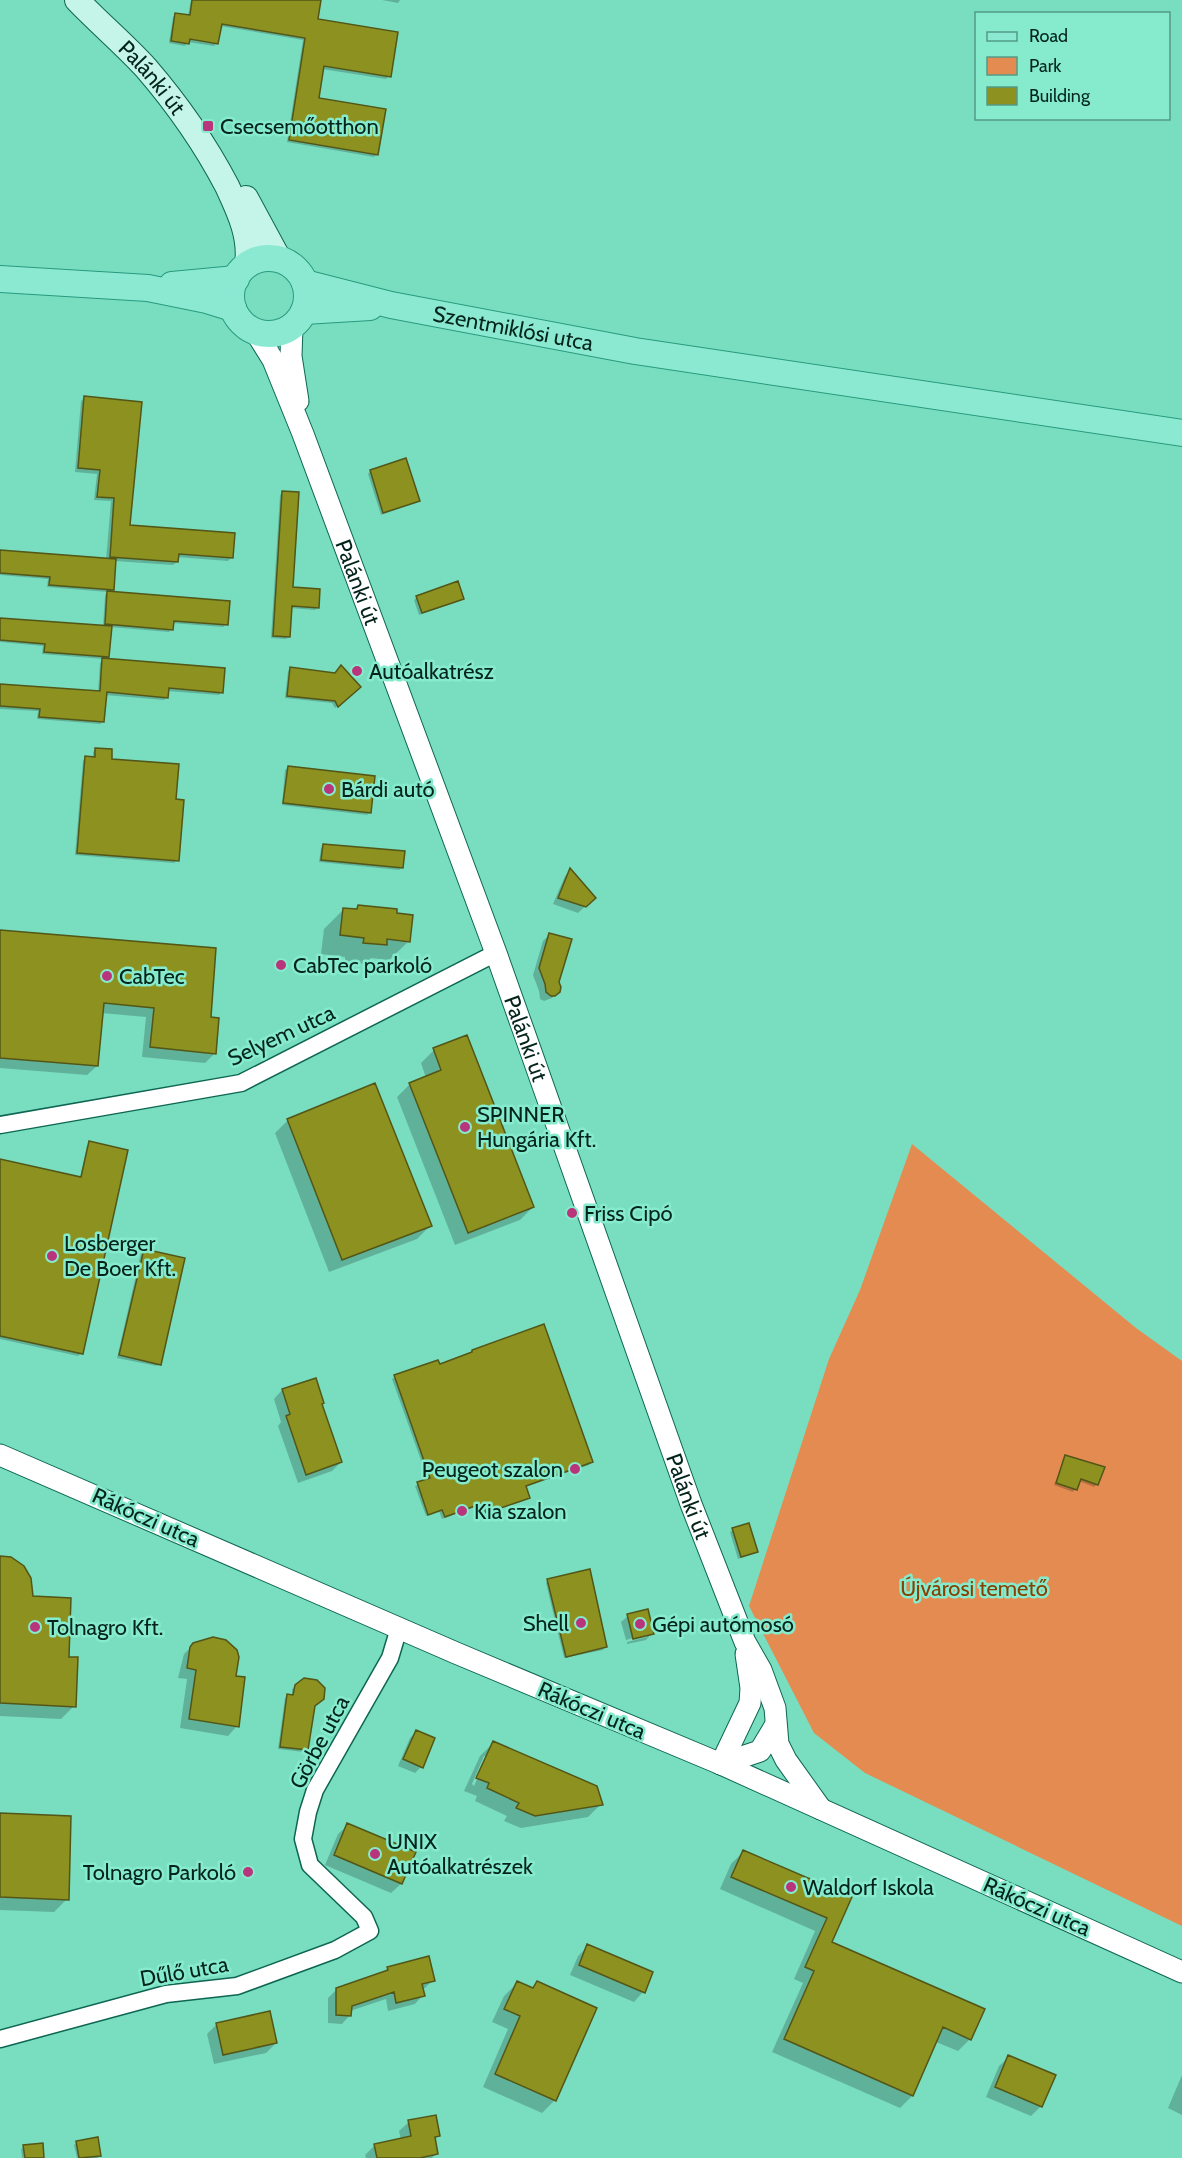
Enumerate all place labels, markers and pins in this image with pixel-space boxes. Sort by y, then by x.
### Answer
place label: Csecsemőotthon [220,113,379,140]
marker: Csecsemőotthon [201,119,215,133]
place label: Autóalkatrész [369,658,494,685]
marker: Autóalkatrész [350,664,364,678]
place label: Bárdi autó [341,776,435,803]
marker: Bárdi autó [322,782,336,796]
place label: CabTec parkoló [293,952,432,979]
marker: CabTec parkoló [274,958,288,972]
place label: CabTec [119,963,185,990]
marker: CabTec [100,969,114,983]
place label: SPINNER Hungária Kft. [477,1101,596,1153]
marker: SPINNER Hungária Kft. [458,1120,472,1134]
place label: Friss Cipó [584,1200,673,1227]
marker: Friss Cipó [565,1206,579,1220]
place label: Losberger De Boer Kft. [64,1230,176,1282]
marker: Losberger De Boer Kft. [45,1249,59,1263]
place label: Peugeot szalon [422,1456,563,1483]
marker: Peugeot szalon [568,1462,582,1476]
place label: Kia szalon [474,1498,567,1525]
marker: Kia szalon [455,1504,469,1518]
place label: Shell [523,1610,570,1637]
place label: Gépi autómosó [652,1611,794,1638]
place label: Tolnagro Kft. [47,1614,163,1641]
marker: Shell [574,1616,588,1630]
marker: Gépi autómosó [633,1617,647,1631]
marker: Tolnagro Kft. [28,1620,42,1634]
place label: UNIX Autóalkatrészek [387,1828,533,1880]
marker: UNIX Autóalkatrészek [368,1847,382,1861]
place label: Tolnagro Parkoló [83,1859,236,1886]
marker: Tolnagro Parkoló [241,1865,255,1879]
place label: Waldorf Iskola [803,1874,934,1901]
marker: Waldorf Iskola [784,1880,798,1894]

